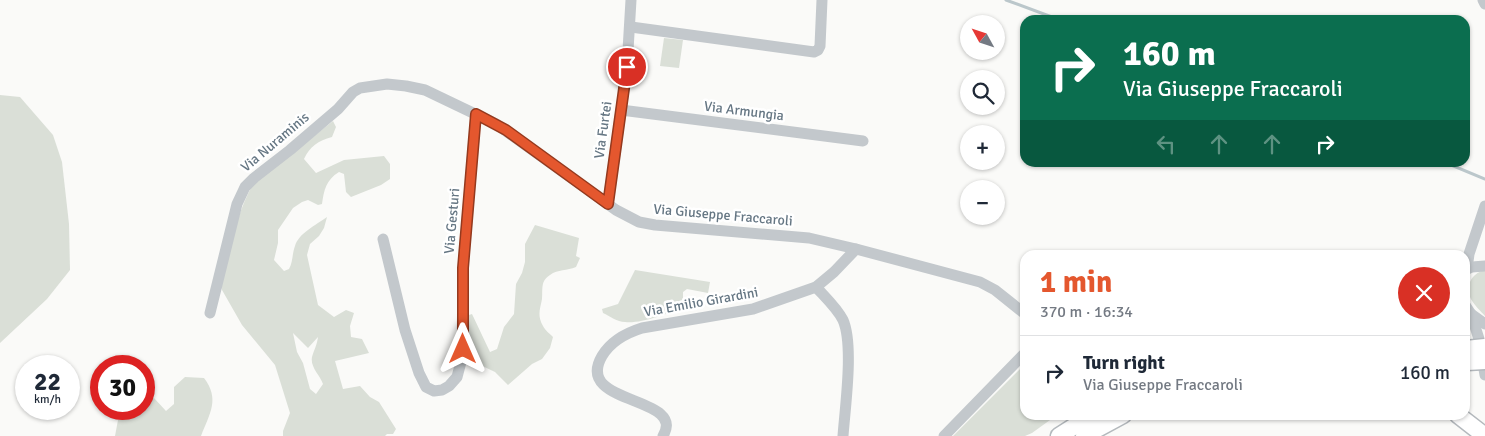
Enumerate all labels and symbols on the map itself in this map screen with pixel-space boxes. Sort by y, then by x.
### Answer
north arrow [960,15,1005,60]
pin [606,46,648,88]
street label: Via Armungia [703,98,785,124]
street label: Via Furtei [591,100,615,160]
street label: Via Nuraminis [237,109,313,175]
street label: Via Gesturi [441,187,463,255]
street label: Via Giuseppe Fraccaroli [653,200,793,230]
street label: Via Emilio Girardini [643,284,759,320]
position arrow [436,322,488,374]
speed limit sign: 30 [90,355,155,420]

